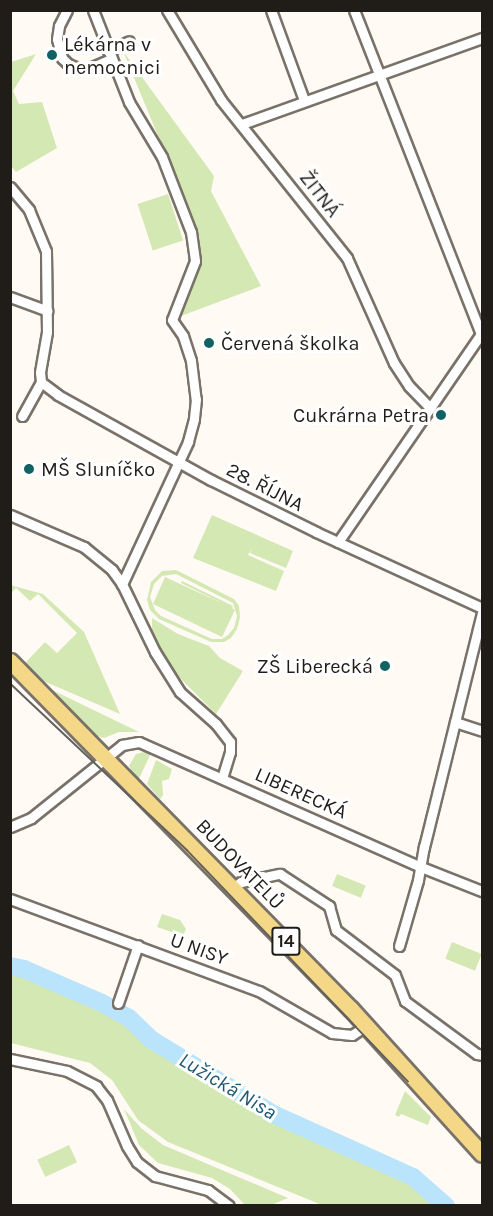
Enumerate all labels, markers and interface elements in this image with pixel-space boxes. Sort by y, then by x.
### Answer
place label: Lékárna v nemocnici [64,32,161,79]
marker: Lékárna v nemocnici [45,48,59,62]
street label: ŽITNÁ [294,166,346,222]
place label: Červená školka [221,331,359,355]
marker: Červená školka [202,336,216,350]
place label: Cukrárna Petra [293,403,429,427]
marker: Cukrárna Petra [434,408,448,422]
place label: MŠ Sluníčko [41,457,155,481]
street label: 28. ŘÍJNA [222,457,308,517]
marker: MŠ Sluníčko [22,462,36,476]
place label: ZŠ Liberecká [257,654,373,678]
marker: ZŠ Liberecká [378,659,392,673]
street label: LIBERECKÁ [251,762,351,824]
street label: BUDOVATELŮ [191,814,289,914]
road number: 14 [271,926,301,956]
street label: U NISY [167,928,231,970]
water label: Lužická Nisa [175,1047,281,1125]

